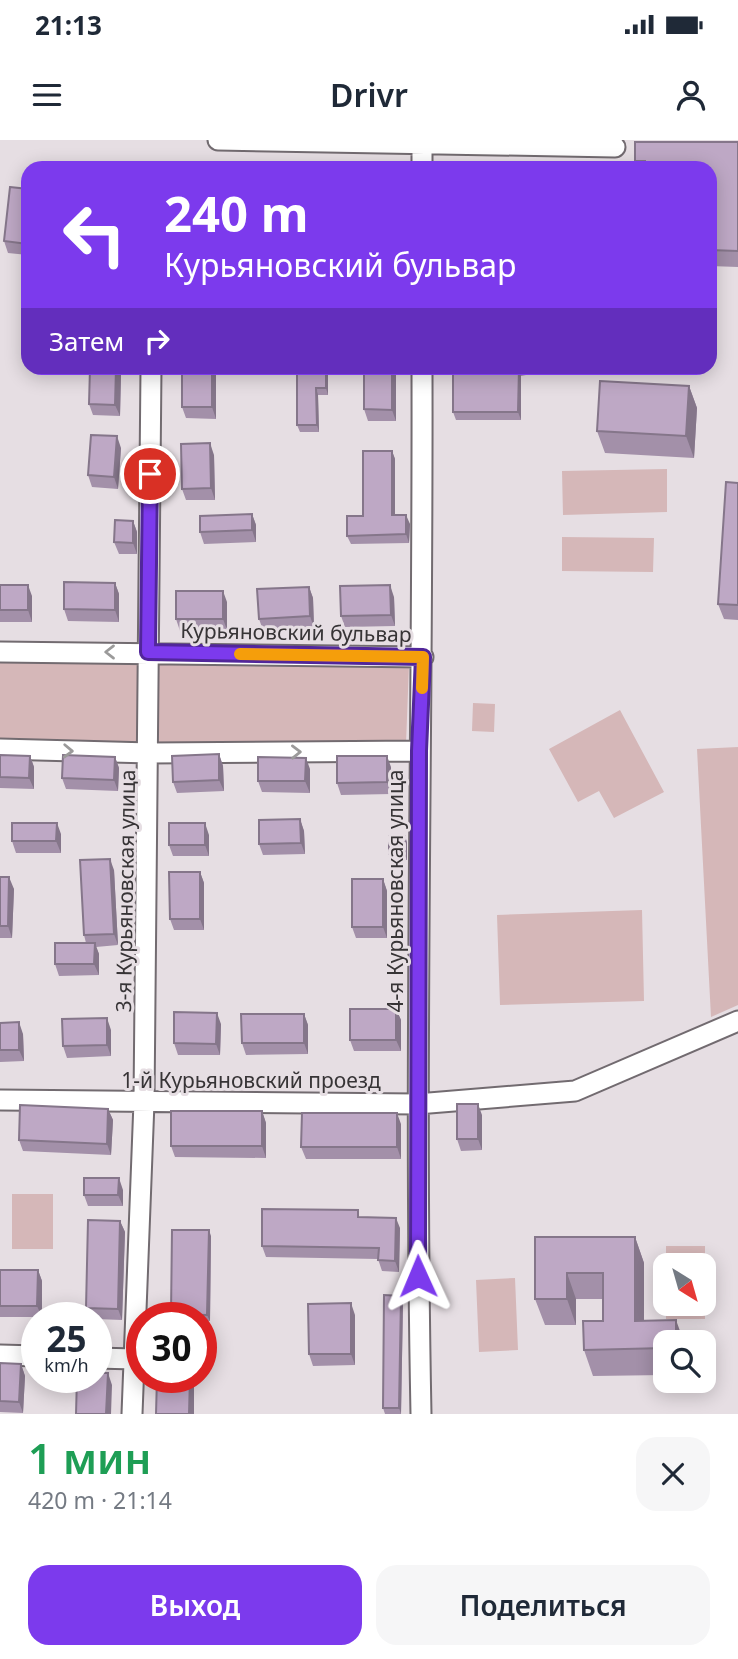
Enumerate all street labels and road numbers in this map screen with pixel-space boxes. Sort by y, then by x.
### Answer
street label: Курьяновский бульвар [180,616,412,648]
street label: 3-я Курьяновская улица [109,769,141,1013]
street label: 4-я Курьяновская улица [381,770,409,1012]
street label: 1-й Курьяновский проезд [121,1066,381,1094]

